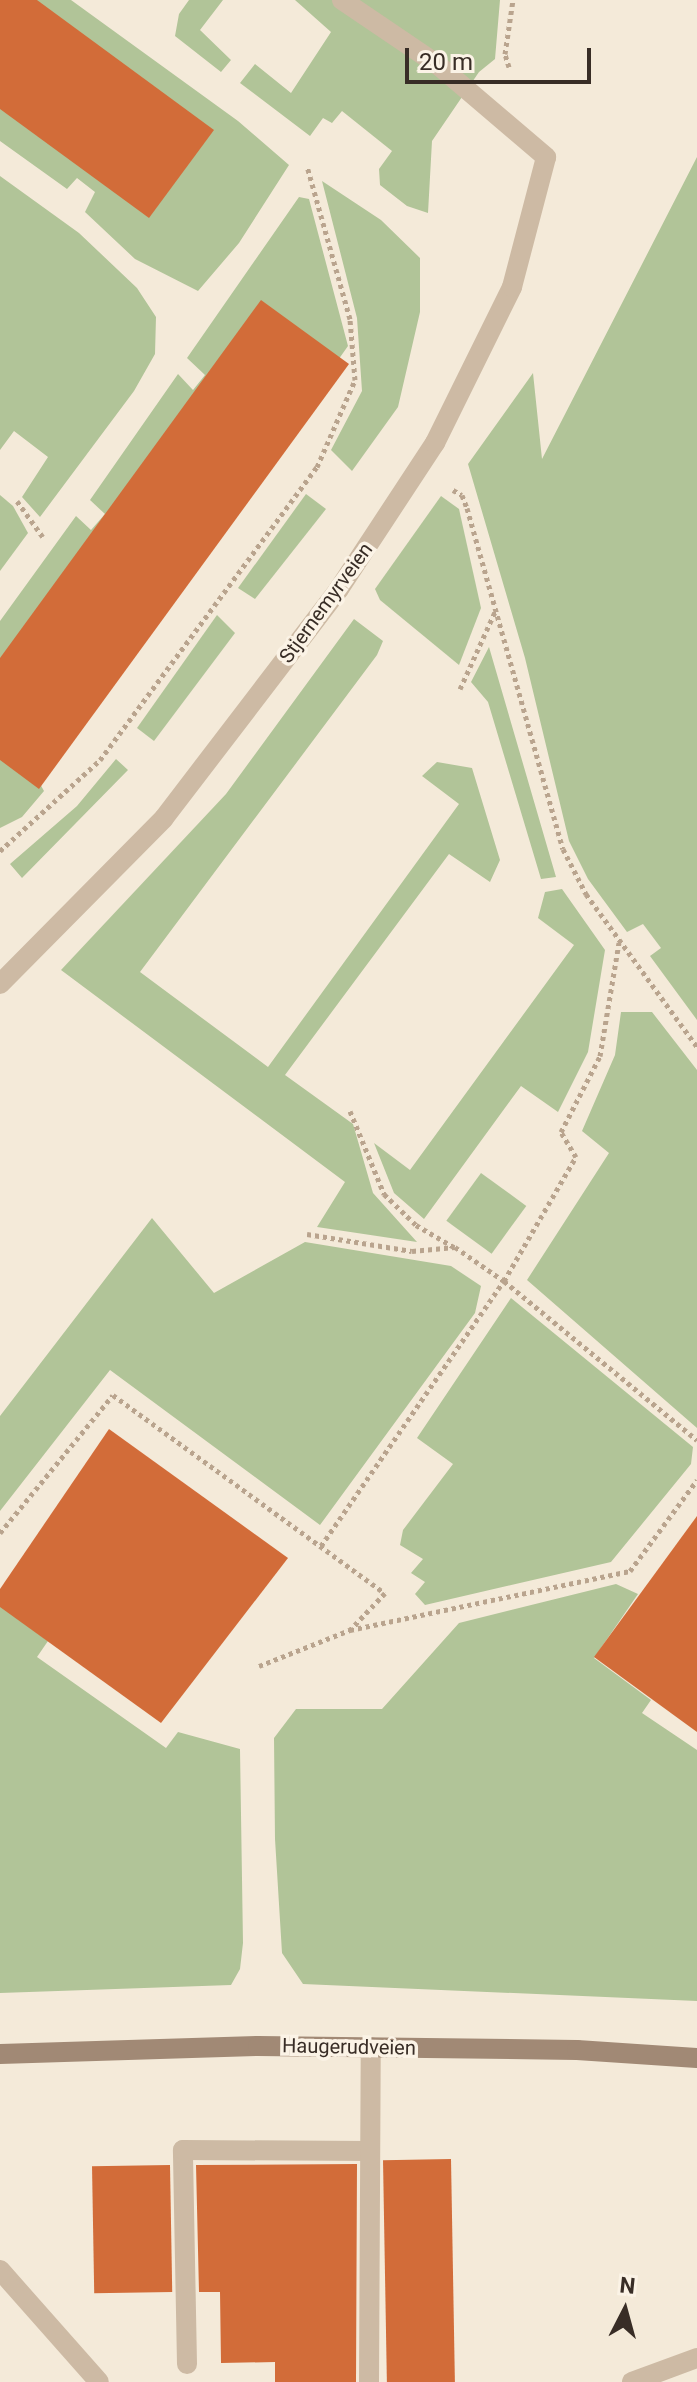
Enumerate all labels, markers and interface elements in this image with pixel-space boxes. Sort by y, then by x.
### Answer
scale bar [409,32,595,82]
text: 20 m [419,48,473,76]
street label: Stjernemyrveien [274,538,378,668]
street label: Haugerudveien [282,2034,416,2060]
north arrow [585,2270,665,2350]
text: N [619,2272,637,2299]

